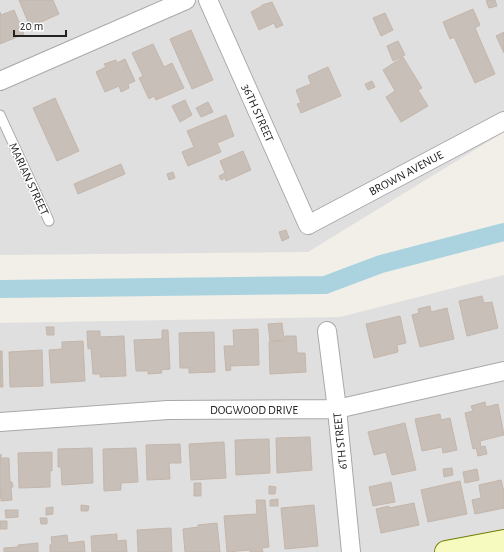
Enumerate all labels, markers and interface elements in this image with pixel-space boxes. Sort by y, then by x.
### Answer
scale bar [14,12,66,38]
text: 20 m [20,20,43,32]
street label: 36TH STREET [240,82,276,144]
street label: MARIAN STREET [7,141,51,217]
street label: BROWN AVENUE [367,148,445,198]
street label: DOGWOOD DRIVE [210,404,298,416]
street label: 6TH STREET [331,412,349,470]

